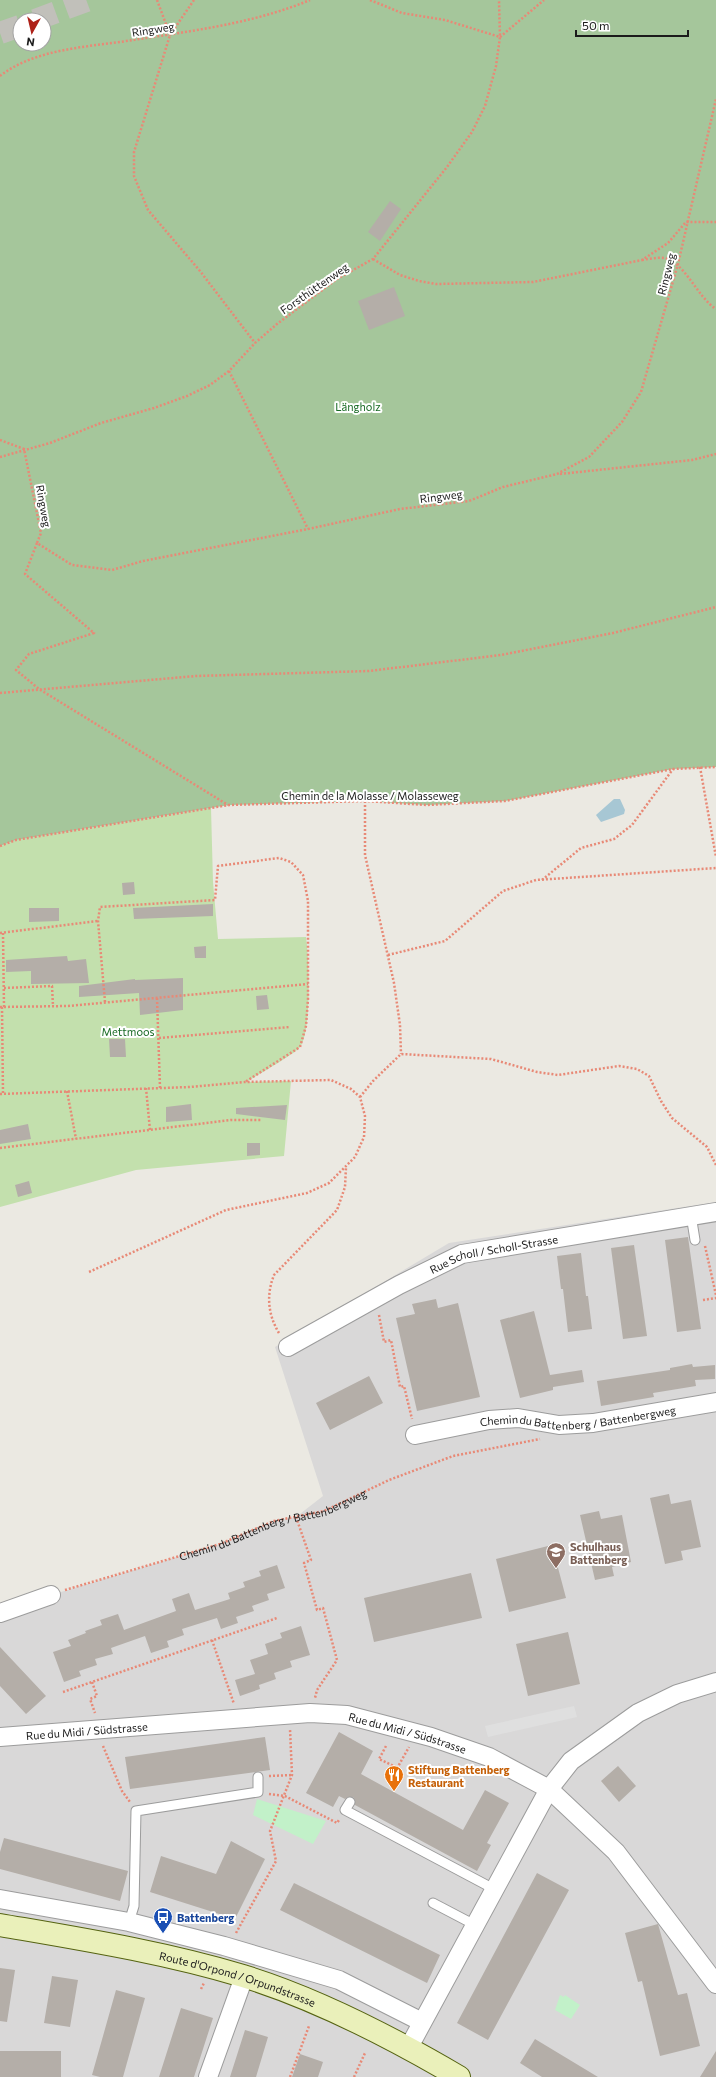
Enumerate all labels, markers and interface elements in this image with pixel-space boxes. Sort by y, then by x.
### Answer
north arrow [12,12,52,52]
scale bar [576,12,688,38]
text: 50 m [582,18,610,32]
street label: Ringweg [131,19,175,39]
text: N [26,35,36,49]
street label: Ringweg [655,252,677,296]
street label: Forsthüttenweg [277,260,351,316]
park label: Längholz [335,400,381,413]
street label: Ringweg [34,484,54,528]
street label: Ringweg [419,487,463,505]
street label: Chemin de la Molasse / Molasseweg [281,789,459,802]
park label: Mettmoos [102,1025,154,1038]
street label: Rue Scholl / Scholl-Strasse [427,1232,559,1276]
street label: Chemin du Battenberg / Battenbergweg [478,1402,677,1432]
street label: Chemin du Battenberg / Battenbergweg [177,1485,368,1562]
place label: Schulhaus Battenberg [570,1540,627,1566]
school or university icon: Schulhaus Battenberg [545,1541,567,1569]
street label: Rue du Midi / Südstrasse [347,1709,468,1755]
street label: Rue du Midi / Südstrasse [25,1719,148,1741]
place label: Stiftung Battenberg Restaurant [408,1763,510,1789]
restaurant icon: Stiftung Battenberg Restaurant [383,1764,405,1792]
bus stop icon: Battenberg [152,1906,174,1934]
place label: Battenberg [177,1911,234,1924]
street label: Route d'Orpond / Orpundstrasse [158,1948,318,2009]

